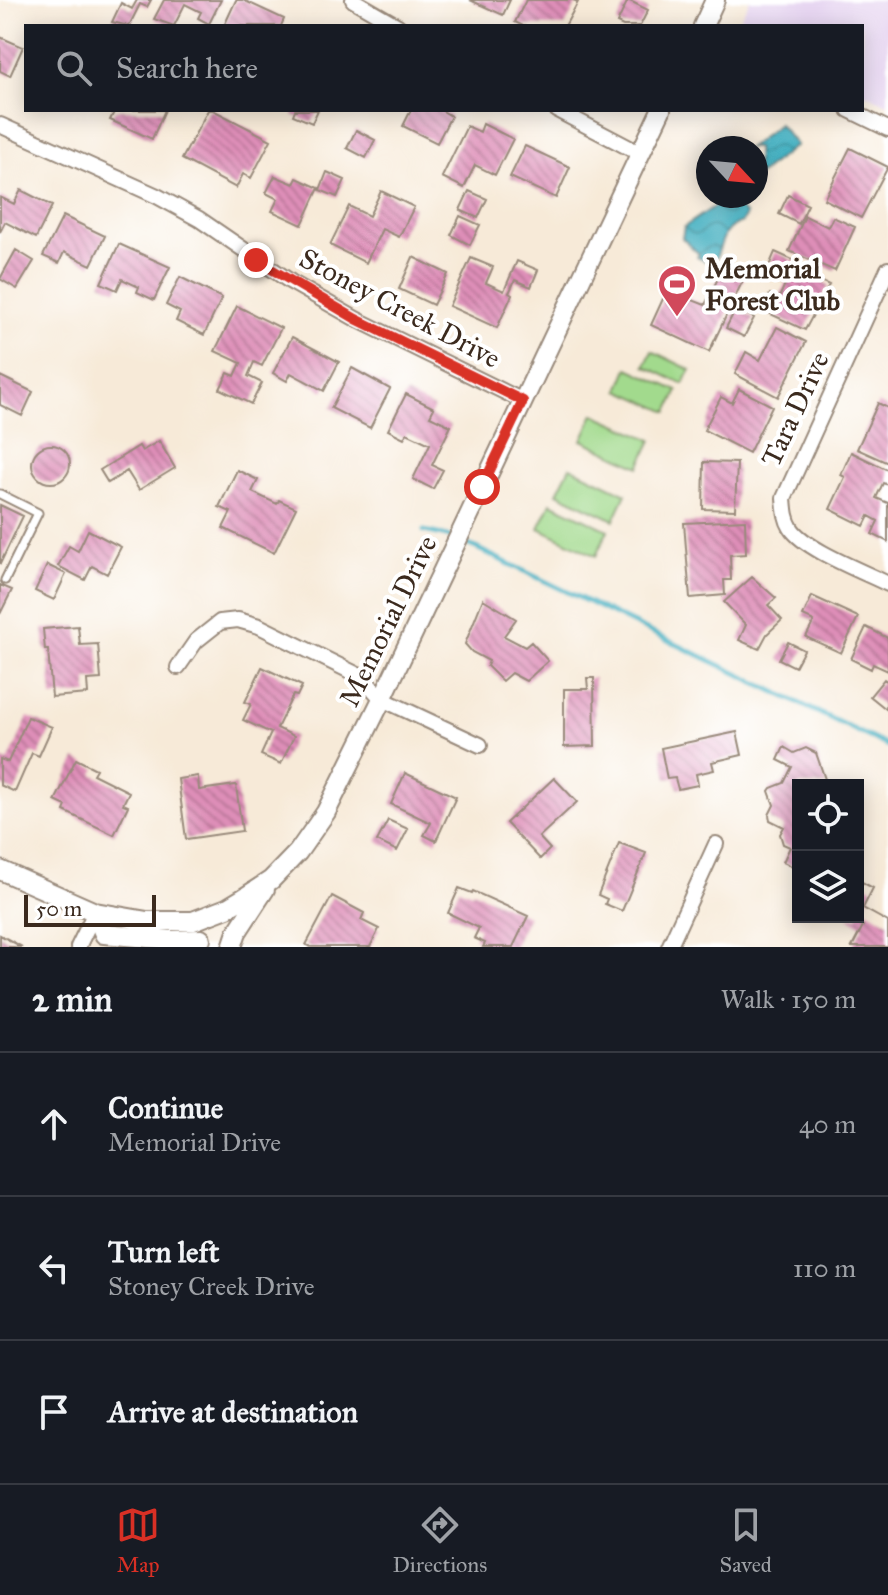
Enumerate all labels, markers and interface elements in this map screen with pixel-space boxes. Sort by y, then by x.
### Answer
search box [24,24,864,112]
icon: search [52,46,96,90]
text: Search here [116,50,258,86]
north arrow [696,136,768,208]
street label: Stoney Creek Drive [294,240,506,376]
route end [238,242,274,278]
place label: Memorial Forest Club [705,251,840,318]
sports icon: Memorial Forest Club [656,263,698,318]
street label: Tara Drive [753,346,837,472]
route start [464,469,500,505]
street label: Memorial Drive [331,530,445,712]
map controls [792,779,864,923]
button: locate [792,779,864,851]
button: layers [792,851,864,923]
scale bar [24,891,156,927]
text: 50 m [36,895,82,922]
text: 2 min [32,979,112,1020]
text: Walk · 150 m [721,983,856,1015]
text: Continue [108,1090,223,1126]
icon: ahead [32,1102,76,1146]
text: 40 m [799,1108,856,1140]
text: Memorial Drive [108,1126,281,1158]
text: Turn left [108,1234,219,1270]
icon: left [32,1246,76,1290]
text: 110 m [793,1252,856,1284]
text: Stoney Creek Drive [108,1270,315,1302]
icon: arrive [32,1390,76,1434]
text: Arrive at destination [108,1394,358,1430]
tab: Map [116,1503,160,1578]
tab: Directions [392,1503,487,1578]
tab: Saved [720,1503,772,1578]

